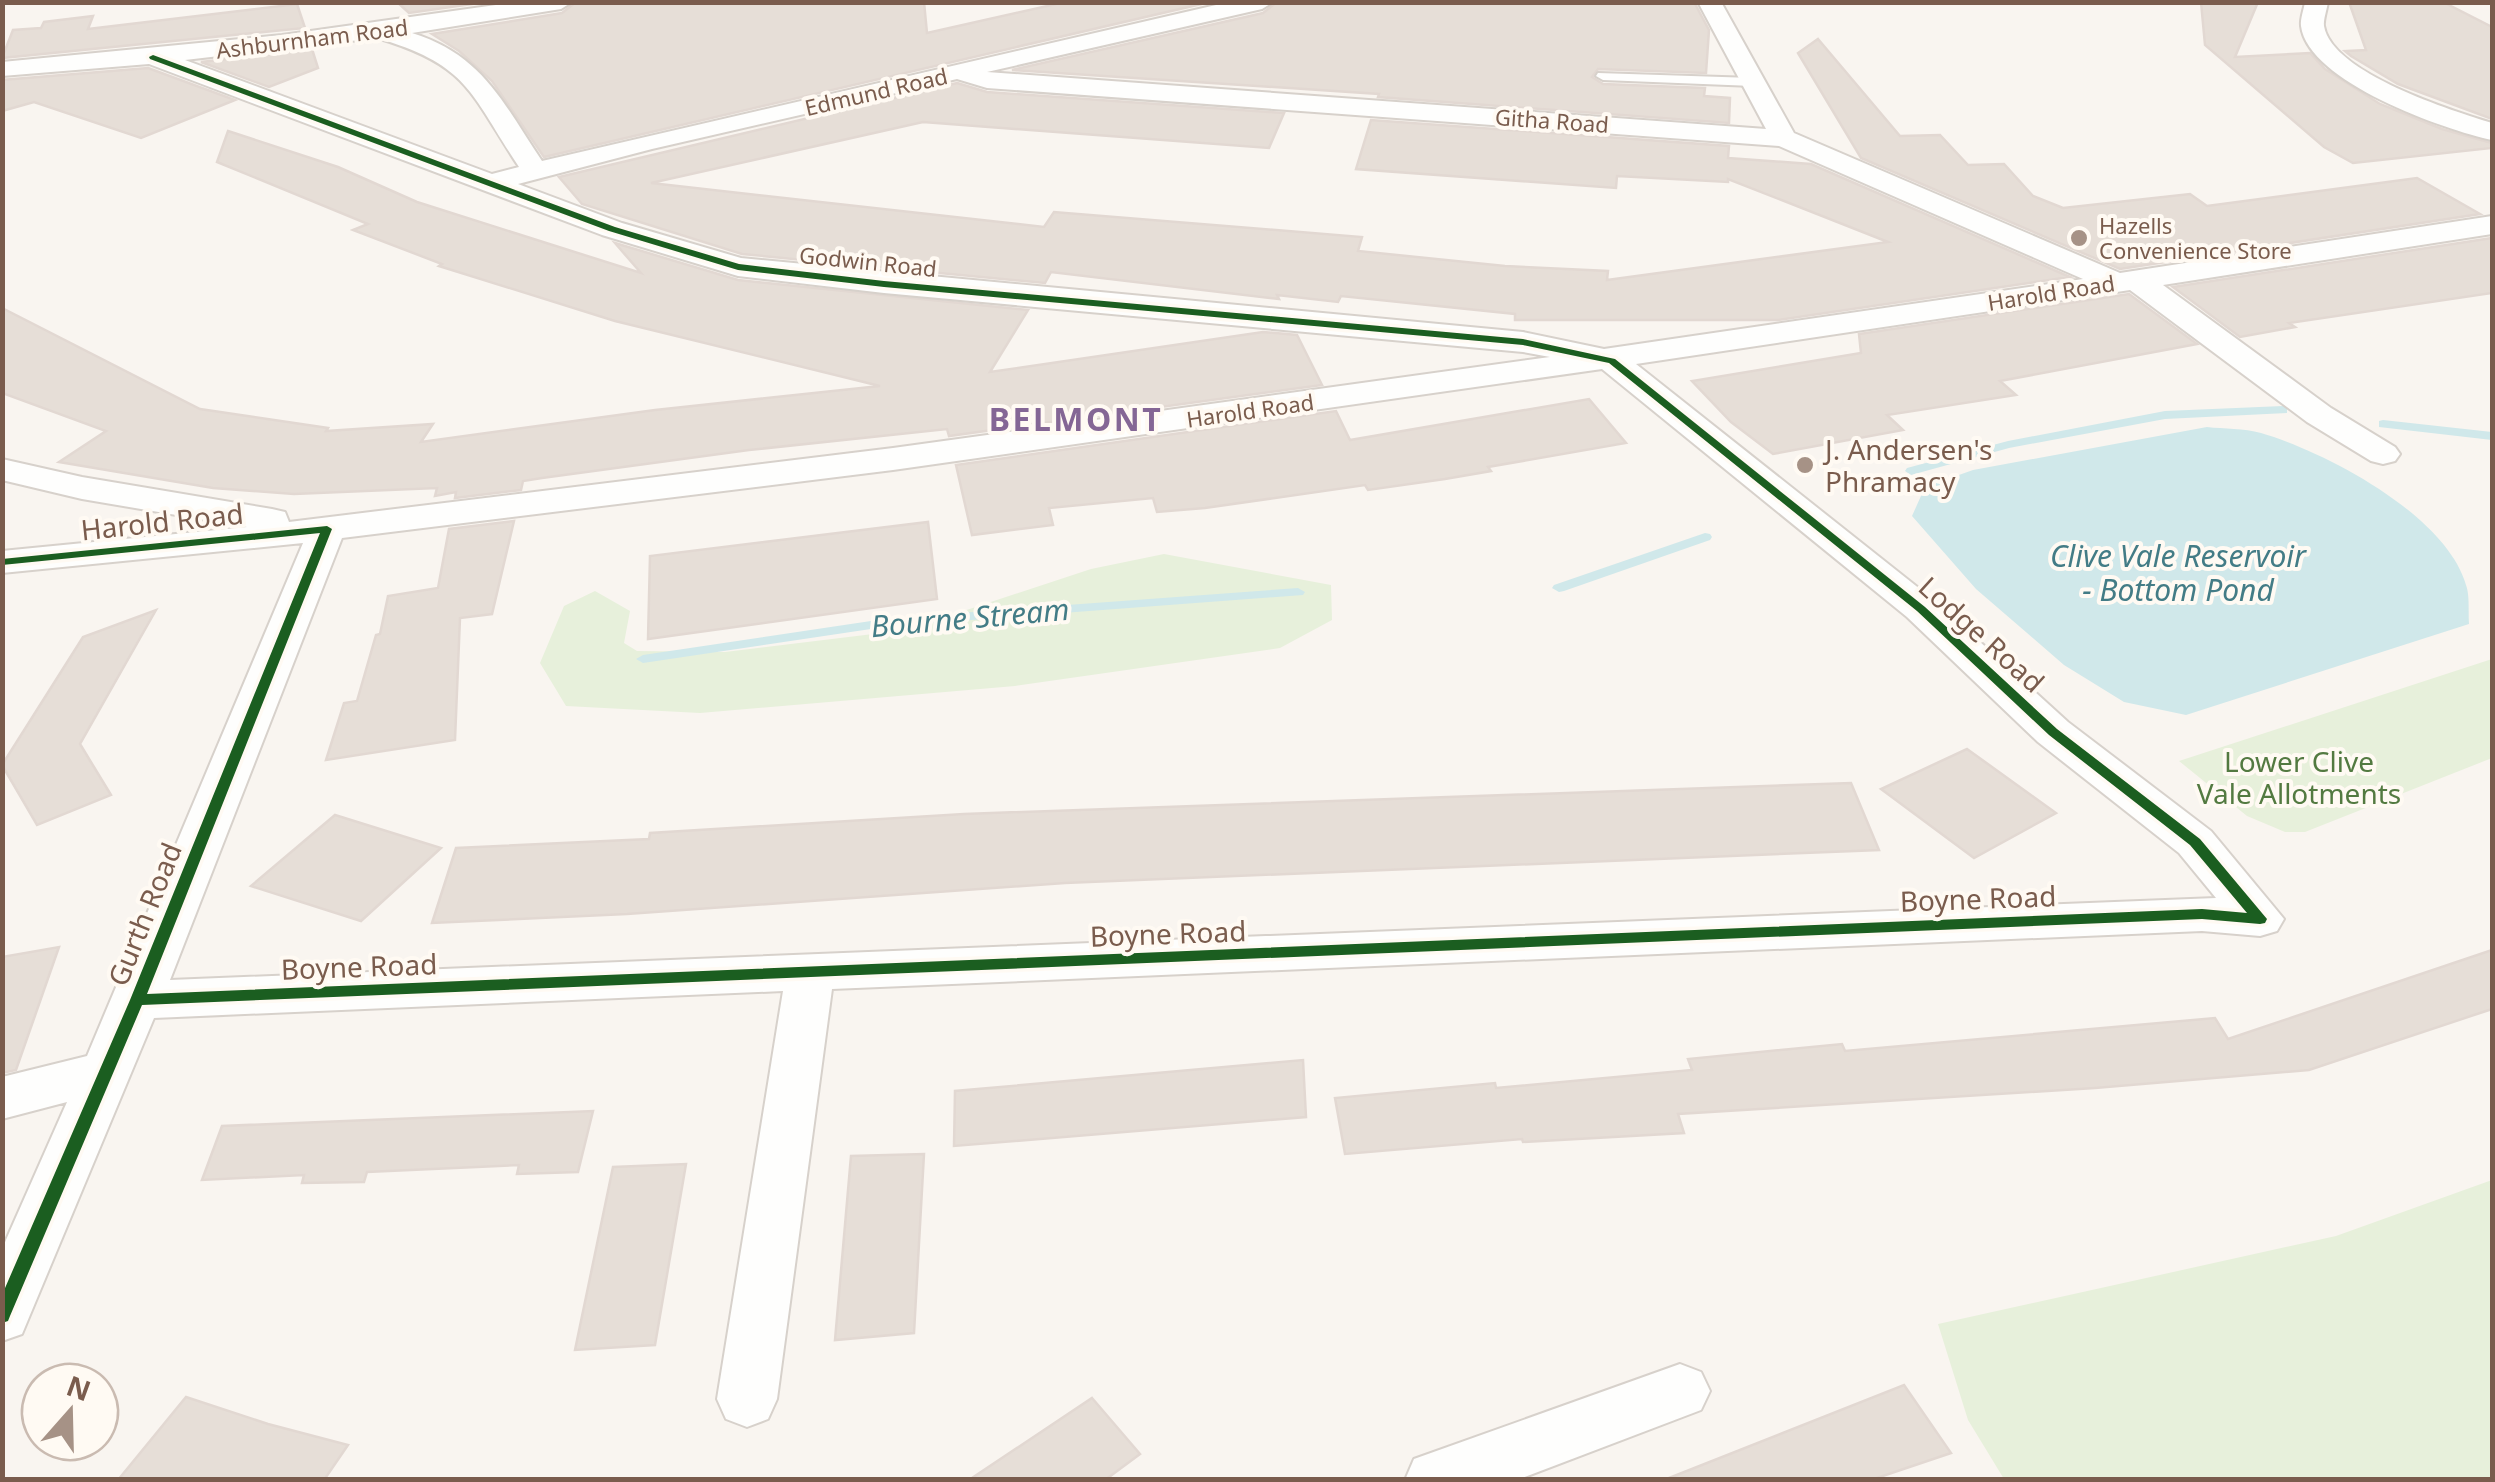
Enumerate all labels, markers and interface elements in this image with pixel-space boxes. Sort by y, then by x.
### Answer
street label: Ashburnham Road [214,11,410,65]
street label: Edmund Road [802,60,950,122]
street label: Githa Road [1494,101,1610,139]
place label: Hazells Convenience Store [2099,210,2292,265]
marker: Hazells Convenience Store [2068,227,2090,249]
street label: Godwin Road [798,239,938,283]
street label: Harold Road [1985,267,2117,317]
street label: Harold Road [1184,386,1316,434]
district label: BELMONT [989,397,1163,440]
place label: J. Andersen's Phramacy [1822,430,1992,500]
marker: J. Andersen's Phramacy [1794,454,1816,476]
street label: Harold Road [79,494,245,548]
water label: Clive Vale Reservoir - Bottom Pond [2050,535,2307,610]
street label: Lodge Road [1911,568,2053,700]
water label: Bourne Stream [869,588,1071,646]
park label: Lower Clive Vale Allotments [2197,742,2401,812]
street label: Gurth Road [98,837,190,991]
street label: Boyne Road [1899,876,2057,920]
street label: Boyne Road [1089,911,1247,955]
street label: Boyne Road [280,944,438,988]
north arrow [20,1362,120,1462]
text: N [62,1366,96,1409]

